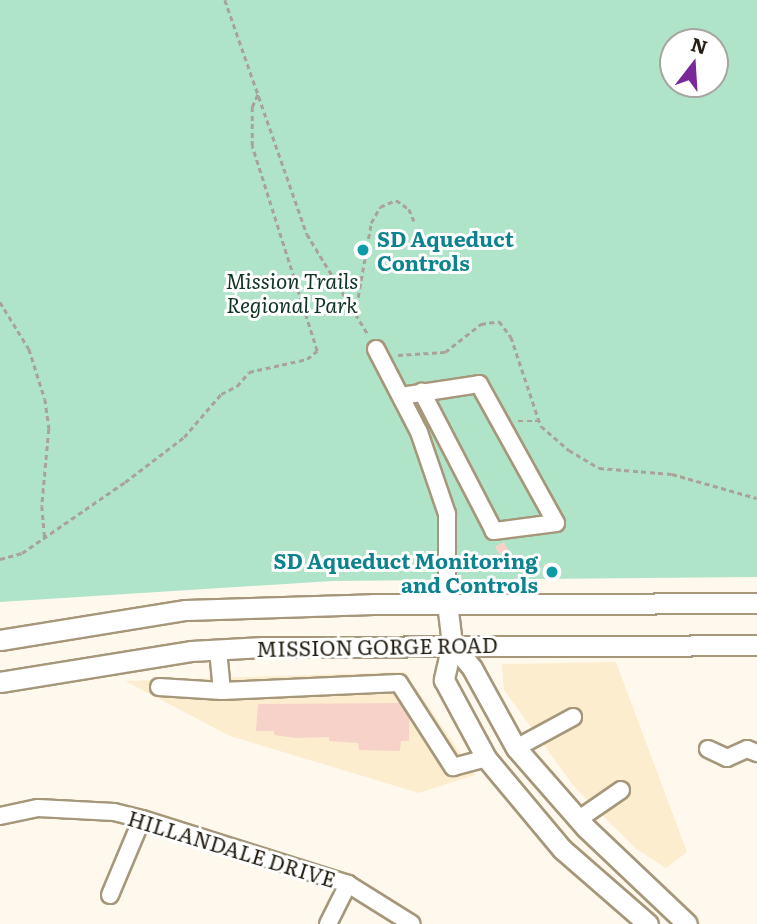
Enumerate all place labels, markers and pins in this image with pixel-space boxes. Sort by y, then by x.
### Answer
place label: SD Aqueduct Controls [377,225,514,275]
marker: SD Aqueduct Controls [355,242,371,258]
place label: SD Aqueduct Monitoring and Controls [274,547,538,597]
marker: SD Aqueduct Monitoring and Controls [544,564,560,580]

